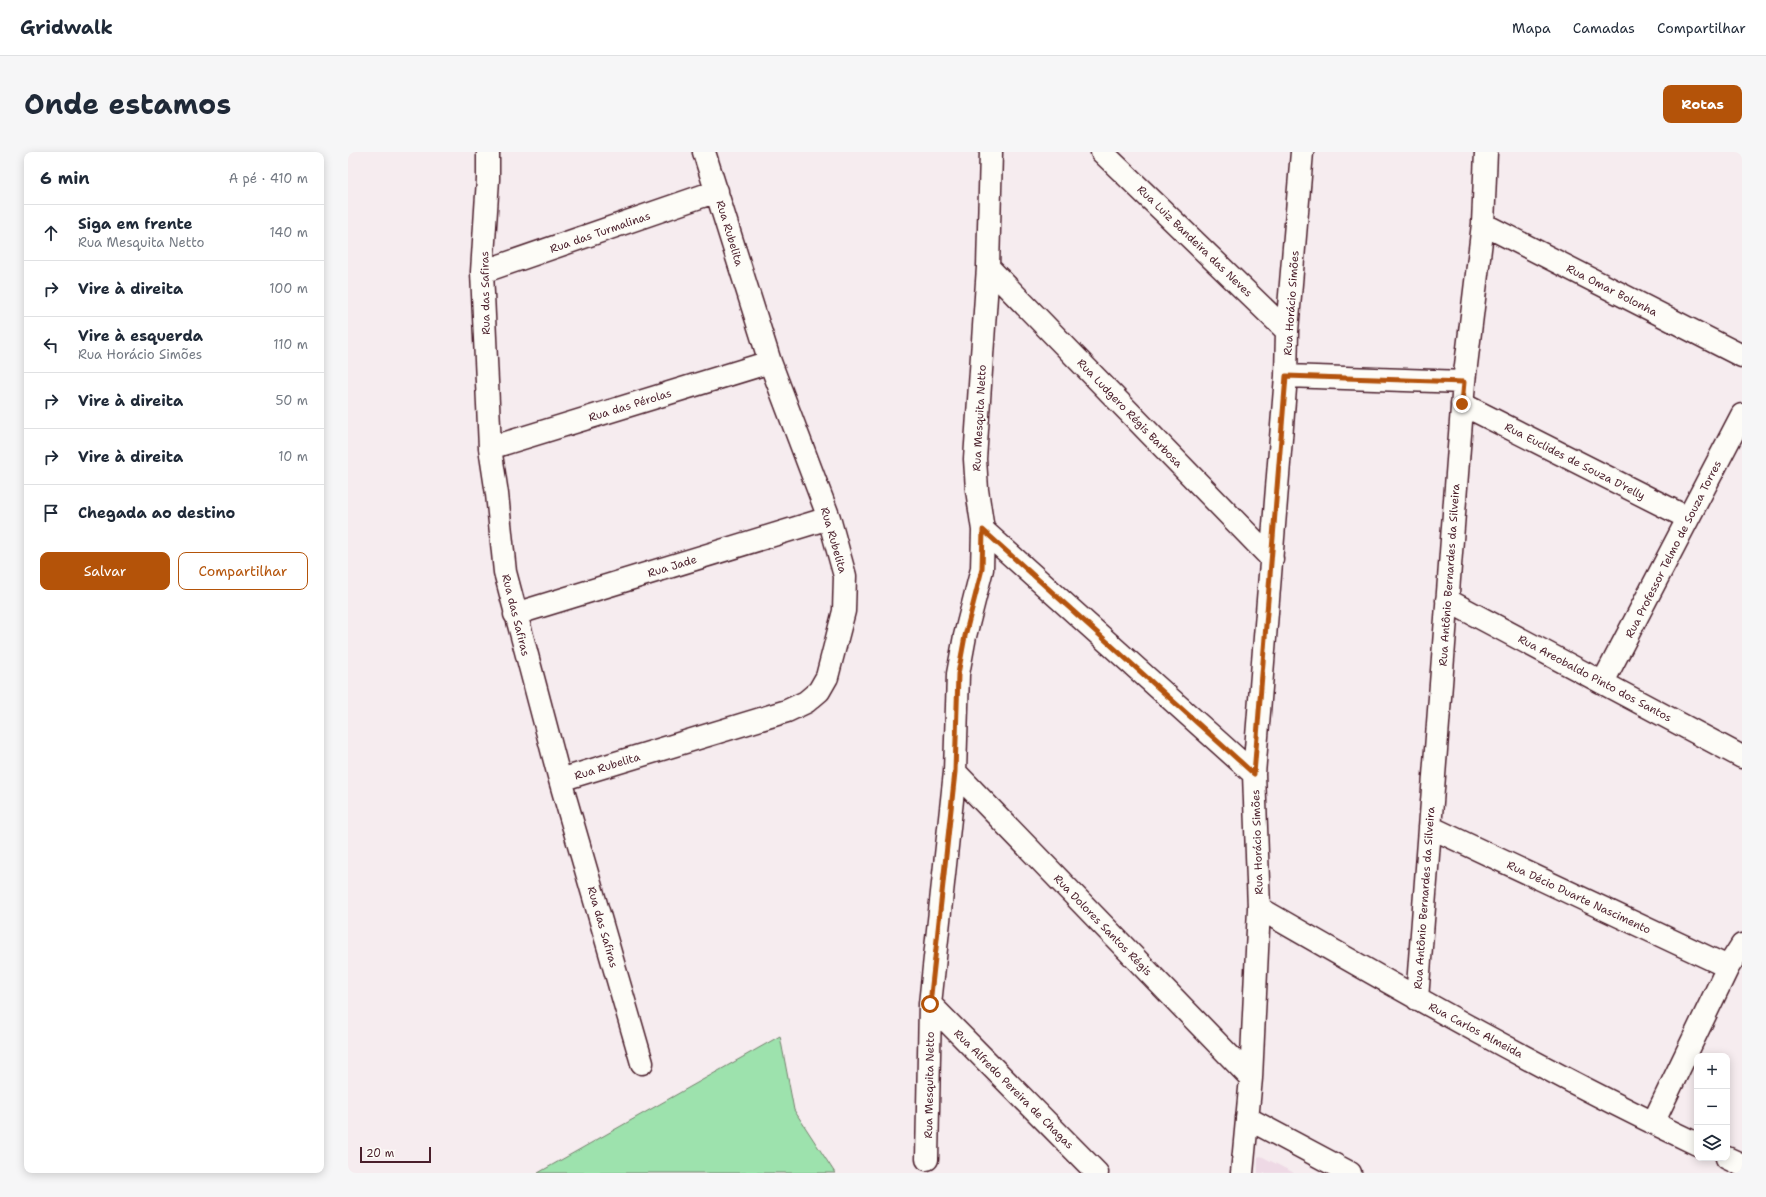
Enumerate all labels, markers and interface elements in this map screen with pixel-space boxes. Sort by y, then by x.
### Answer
text: Gridwalk [20,15,113,40]
text: Mapa [1512,19,1551,37]
text: Camadas [1573,19,1635,37]
text: Compartilhar [1657,19,1746,37]
text: Onde estamos [24,85,231,123]
button: Rotas [1663,85,1742,123]
text: 6 min [40,167,90,189]
text: A pé · 410 m [229,170,308,187]
street label: Rua Luiz Bandeira das Neves [1134,182,1255,300]
street label: Rua Rubelita [712,198,747,268]
street label: Rua das Turmalinas [548,208,652,257]
text: Siga em frente [78,214,193,234]
icon: ahead [40,222,62,244]
text: 140 m [269,224,308,241]
text: Rua Mesquita Netto [78,234,204,251]
street label: Rua Horácio Simões [1280,250,1303,356]
street label: Rua das Safiras [477,251,494,335]
street label: Rua Omar Bolonha [1564,261,1660,320]
icon: right [40,278,62,300]
text: Vire à direita [78,279,183,299]
text: 100 m [269,280,308,297]
text: Vire à esquerda [78,326,203,346]
icon: left [40,334,62,356]
text: 110 m [273,336,308,353]
text: Rua Horácio Simões [78,346,202,363]
street label: Rua Ludgero Régis Barbosa [1074,356,1186,471]
street label: Rua Mesquita Netto [969,364,990,472]
street label: Rua das Pérolas [587,386,673,425]
icon: right [40,390,62,412]
text: Vire à direita [78,391,183,411]
text: 50 m [275,392,308,409]
route end [1453,395,1471,413]
street label: Rua Euclides de Souza D'relly [1502,419,1648,504]
icon: right [40,446,62,468]
text: Vire à direita [78,447,183,467]
text: 10 m [278,448,308,465]
street label: Rua Professor Telmo de Souza Torres [1622,458,1725,641]
street label: Rua Antônio Bernardes da Silveira [1436,483,1463,667]
icon: arrive [40,502,62,524]
text: Chegada ao destino [78,503,235,523]
street label: Rua Rubelita [817,505,850,575]
button: Salvar [40,552,170,590]
button: Compartilhar [178,552,308,590]
street label: Rua Jade [646,552,699,581]
street label: Rua das Safiras [498,573,533,658]
street label: Rua Areobaldo Pinto dos Santos [1515,631,1674,725]
street label: Rua Rubelita [572,749,642,784]
street label: Rua Horácio Simões [1248,789,1267,895]
street label: Rua Antônio Bernardes da Silveira [1411,806,1438,990]
street label: Rua Décio Duarte Nascimento [1504,857,1654,938]
street label: Rua Dolores Santos Régis [1050,871,1155,979]
street label: Rua das Safiras [584,885,621,970]
route start [921,995,939,1013]
street label: Rua Carlos Almeida [1426,999,1526,1062]
street label: Rua Alfredo Pereira de Chagas [950,1026,1077,1153]
street label: Rua Mesquita Netto [921,1031,938,1139]
map controls [1694,1053,1730,1161]
button: + [1694,1053,1730,1089]
button: − [1694,1089,1730,1125]
button: layers [1694,1125,1730,1161]
scale bar [360,1145,431,1164]
text: 20 m [366,1146,394,1161]

